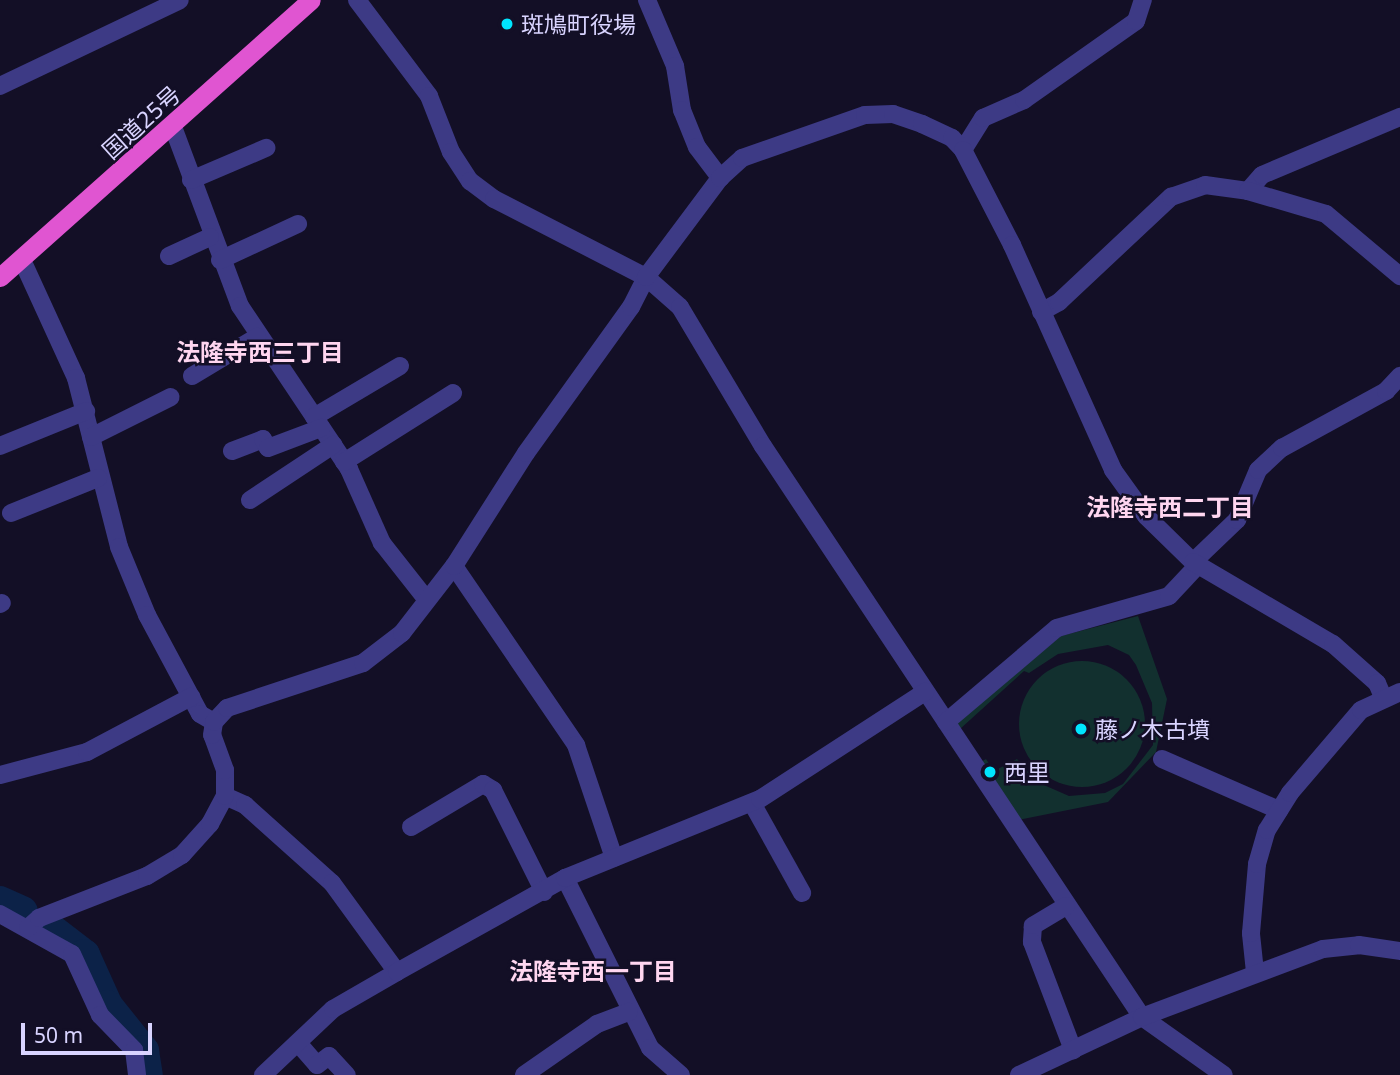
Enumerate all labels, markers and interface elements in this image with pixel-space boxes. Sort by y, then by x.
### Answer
place label: 斑鳩町役場 [521,10,636,38]
marker: 斑鳩町役場 [499,16,515,32]
street label: 国道25号 [96,80,186,164]
district label: 法隆寺西三丁目 [176,338,344,366]
district label: 法隆寺西二丁目 [1086,493,1254,521]
place label: 藤ノ木古墳 [1095,715,1210,743]
marker: 藤ノ木古墳 [1073,721,1089,737]
place label: 西里 [1004,758,1050,786]
marker: 西里 [982,764,998,780]
district label: 法隆寺西一丁目 [509,957,677,985]
scale bar [24,1009,156,1052]
text: 50 m [34,1021,83,1049]

